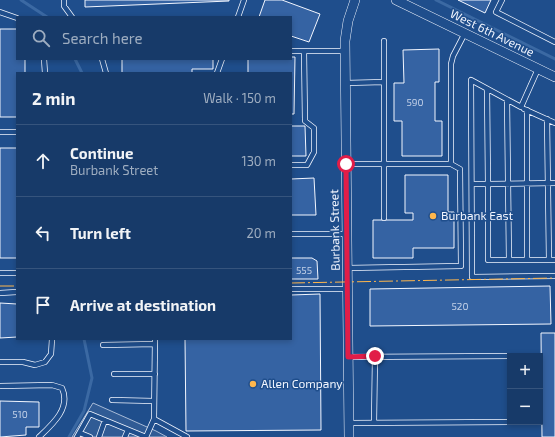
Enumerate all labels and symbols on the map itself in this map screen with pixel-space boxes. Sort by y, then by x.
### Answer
street label: West 6th Avenue [448,6,537,59]
house number: 590 [406,96,424,108]
route start [337,155,355,173]
street label: Burbank Street [326,189,342,271]
place label: Burbank East [441,208,514,222]
marker: Burbank East [428,211,438,221]
house number: 555 [296,264,312,276]
house number: 520 [451,300,469,312]
route end [366,347,384,365]
place label: Allen Company [261,376,343,390]
marker: Allen Company [248,379,258,389]
house number: 510 [12,408,28,420]

